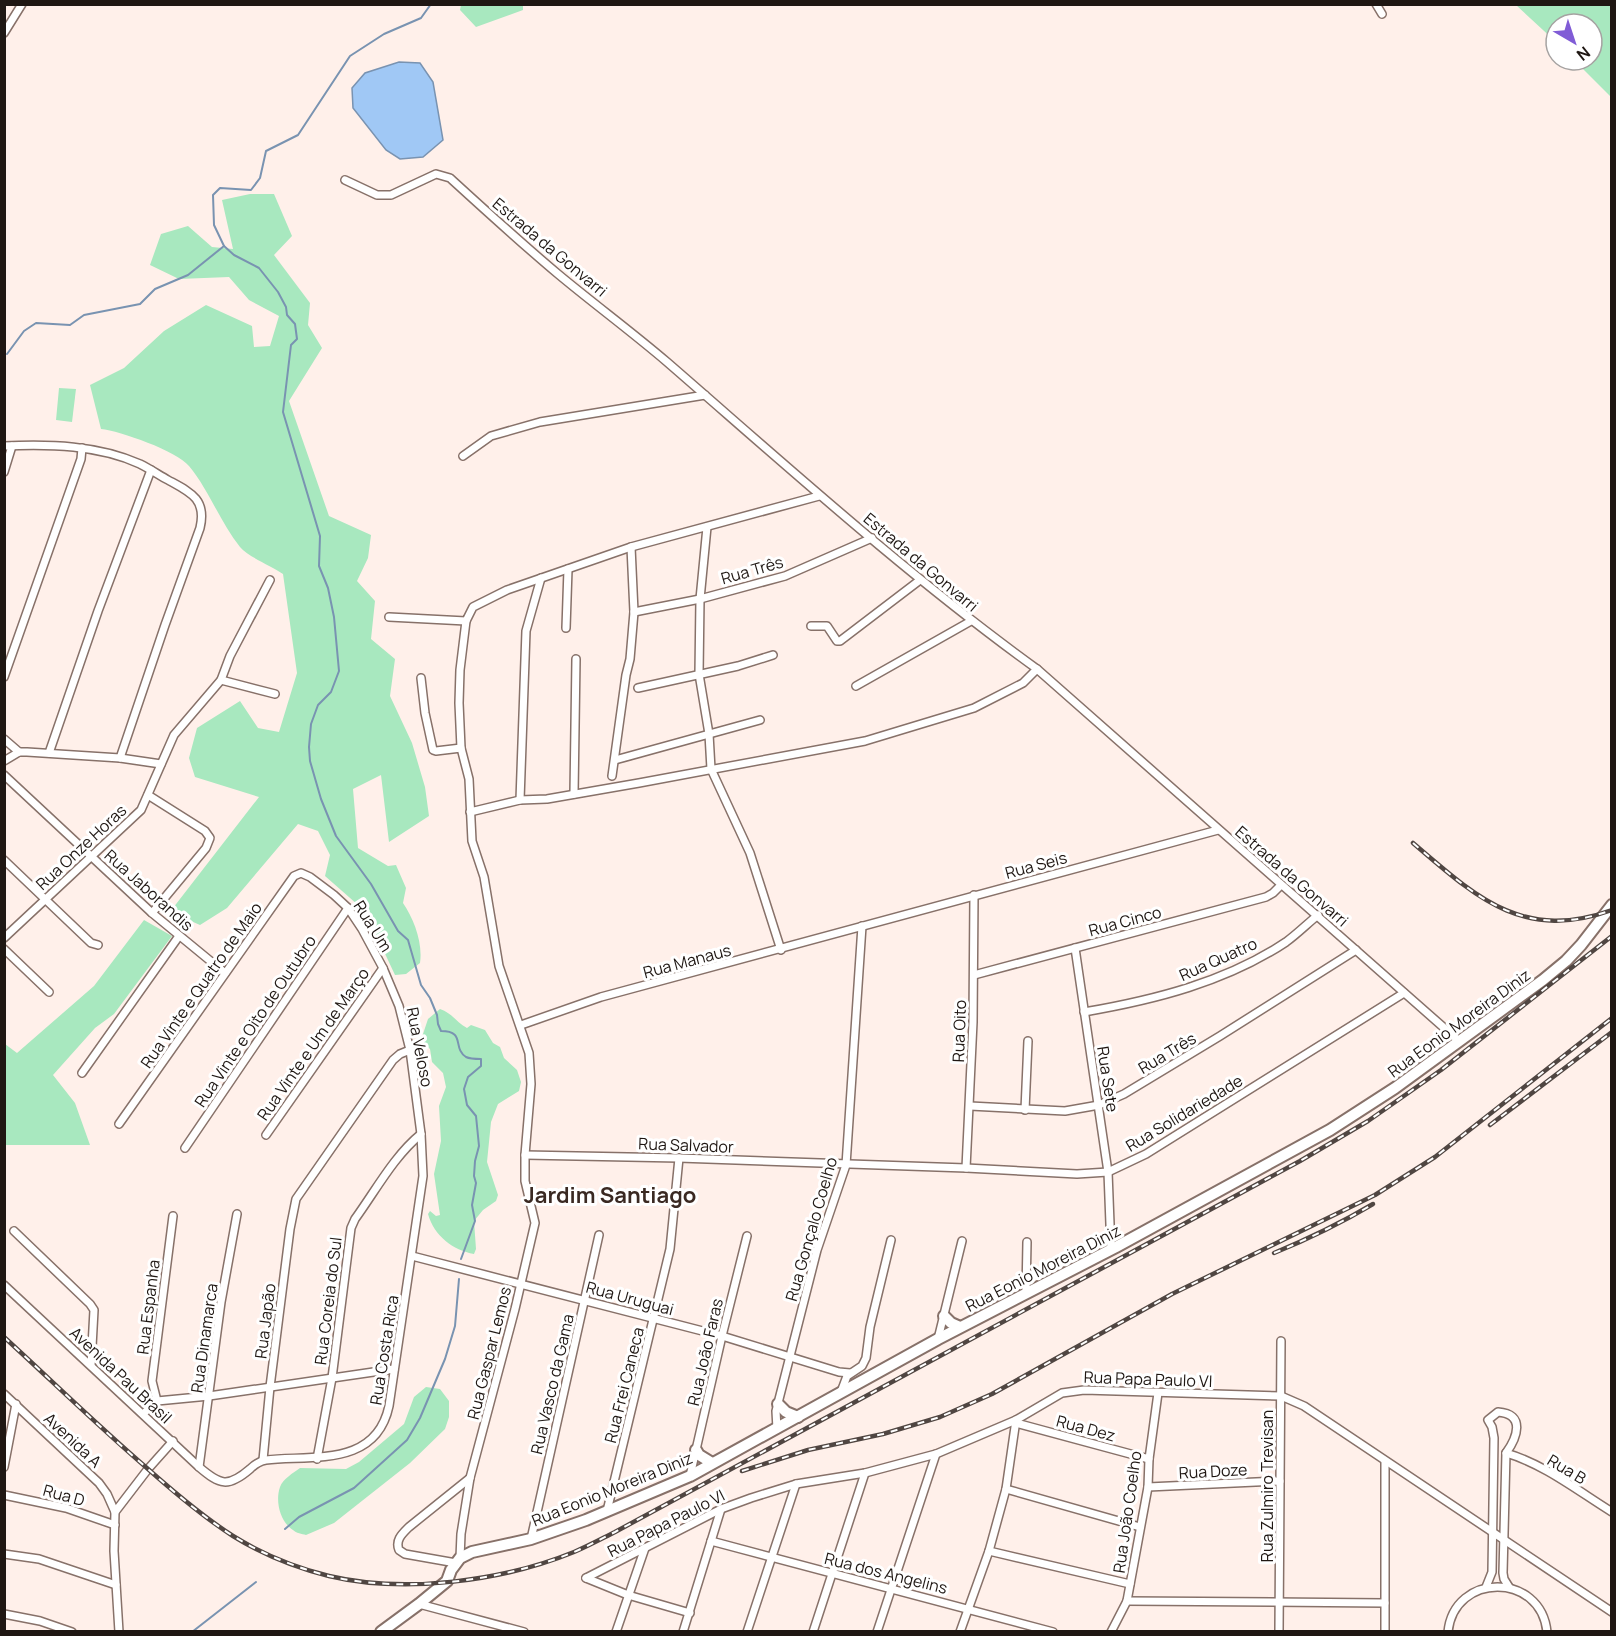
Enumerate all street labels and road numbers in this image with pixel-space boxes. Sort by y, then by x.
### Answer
street label: Estrada da Gonvarri [488,192,612,302]
street label: Estrada da Gonvarri [859,507,983,617]
street label: Rua Três [718,551,786,589]
street label: Rua Onze Horas [31,799,131,895]
street label: Estrada da Gonvarri [1231,821,1353,931]
street label: Rua Jaborandis [100,844,198,936]
street label: Rua Seis [1003,846,1069,884]
street label: Rua Um [349,896,397,956]
street label: Rua Vinte e Quatro de Maio [135,898,267,1072]
street label: Rua Cinco [1086,901,1164,941]
street label: Rua Vinte e Oito de Outubro [189,931,321,1111]
street label: Rua Quatro [1176,932,1260,986]
street label: Rua Manaus [641,939,733,983]
street label: Rua Vinte e Um de Março [252,963,374,1125]
street label: Rua Eonio Moreira Diniz [1383,964,1535,1082]
street label: Rua Oito [947,999,971,1063]
street label: Rua Veloso [402,1005,438,1089]
street label: Rua Três [1134,1027,1200,1079]
street label: Rua Sete [1092,1045,1124,1113]
street label: Rua Solidariedade [1121,1069,1247,1157]
street label: Rua Salvador [638,1132,734,1158]
street label: Rua Gonçalo Coelho [780,1154,842,1304]
street label: Rua Eonio Moreira Diniz [962,1219,1124,1317]
street label: Rua Coreia do Sul [309,1236,347,1366]
street label: Rua Espanha [131,1258,165,1356]
street label: Rua Uruguai [584,1276,676,1320]
street label: Rua Dinamarca [185,1282,223,1394]
street label: Rua Japão [249,1282,281,1360]
street label: Rua Gaspar Lemos [462,1284,516,1422]
street label: Rua Costa Rica [364,1294,404,1406]
street label: Rua João Faras [682,1296,728,1408]
street label: Rua Vasco da Gama [525,1312,579,1456]
street label: Avenida Pau Brasil [65,1322,177,1428]
street label: Rua Frei Caneca [599,1325,649,1445]
street label: Rua Papa Paulo VI [1083,1366,1213,1392]
street label: Avenida A [39,1408,107,1472]
street label: Rua Dez [1054,1410,1118,1446]
street label: Rua Zulmiro Trevisan [1256,1410,1278,1562]
street label: Rua Eonio Moreira Diniz [528,1447,696,1531]
street label: Rua B [1544,1449,1591,1489]
street label: Rua João Coelho [1108,1450,1146,1574]
street label: Rua Doze [1178,1458,1248,1484]
street label: Rua D [41,1479,88,1511]
street label: Rua Papa Paulo VI [604,1484,728,1562]
street label: Rua dos Angelins [822,1547,950,1599]

